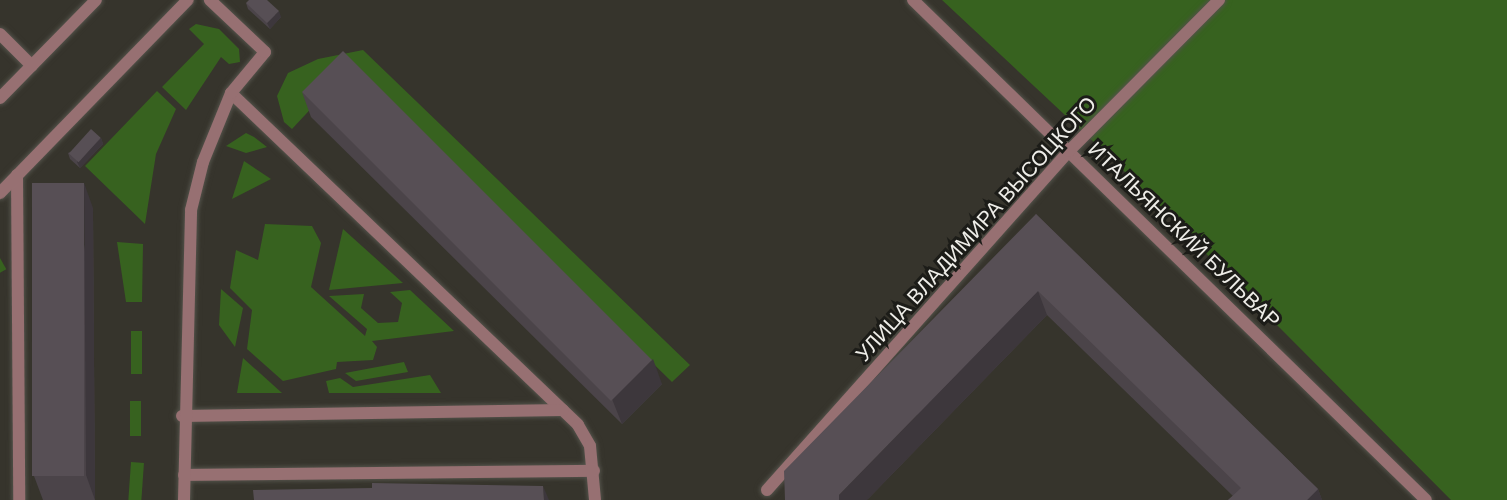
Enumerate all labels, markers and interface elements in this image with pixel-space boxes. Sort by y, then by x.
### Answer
street label: УЛИЦА ВЛАДИМИРА ВЫСОЦКОГО [850,91,1102,367]
street label: ИТАЛЬЯНСКИЙ БУЛЬВАР [1083,137,1285,333]

